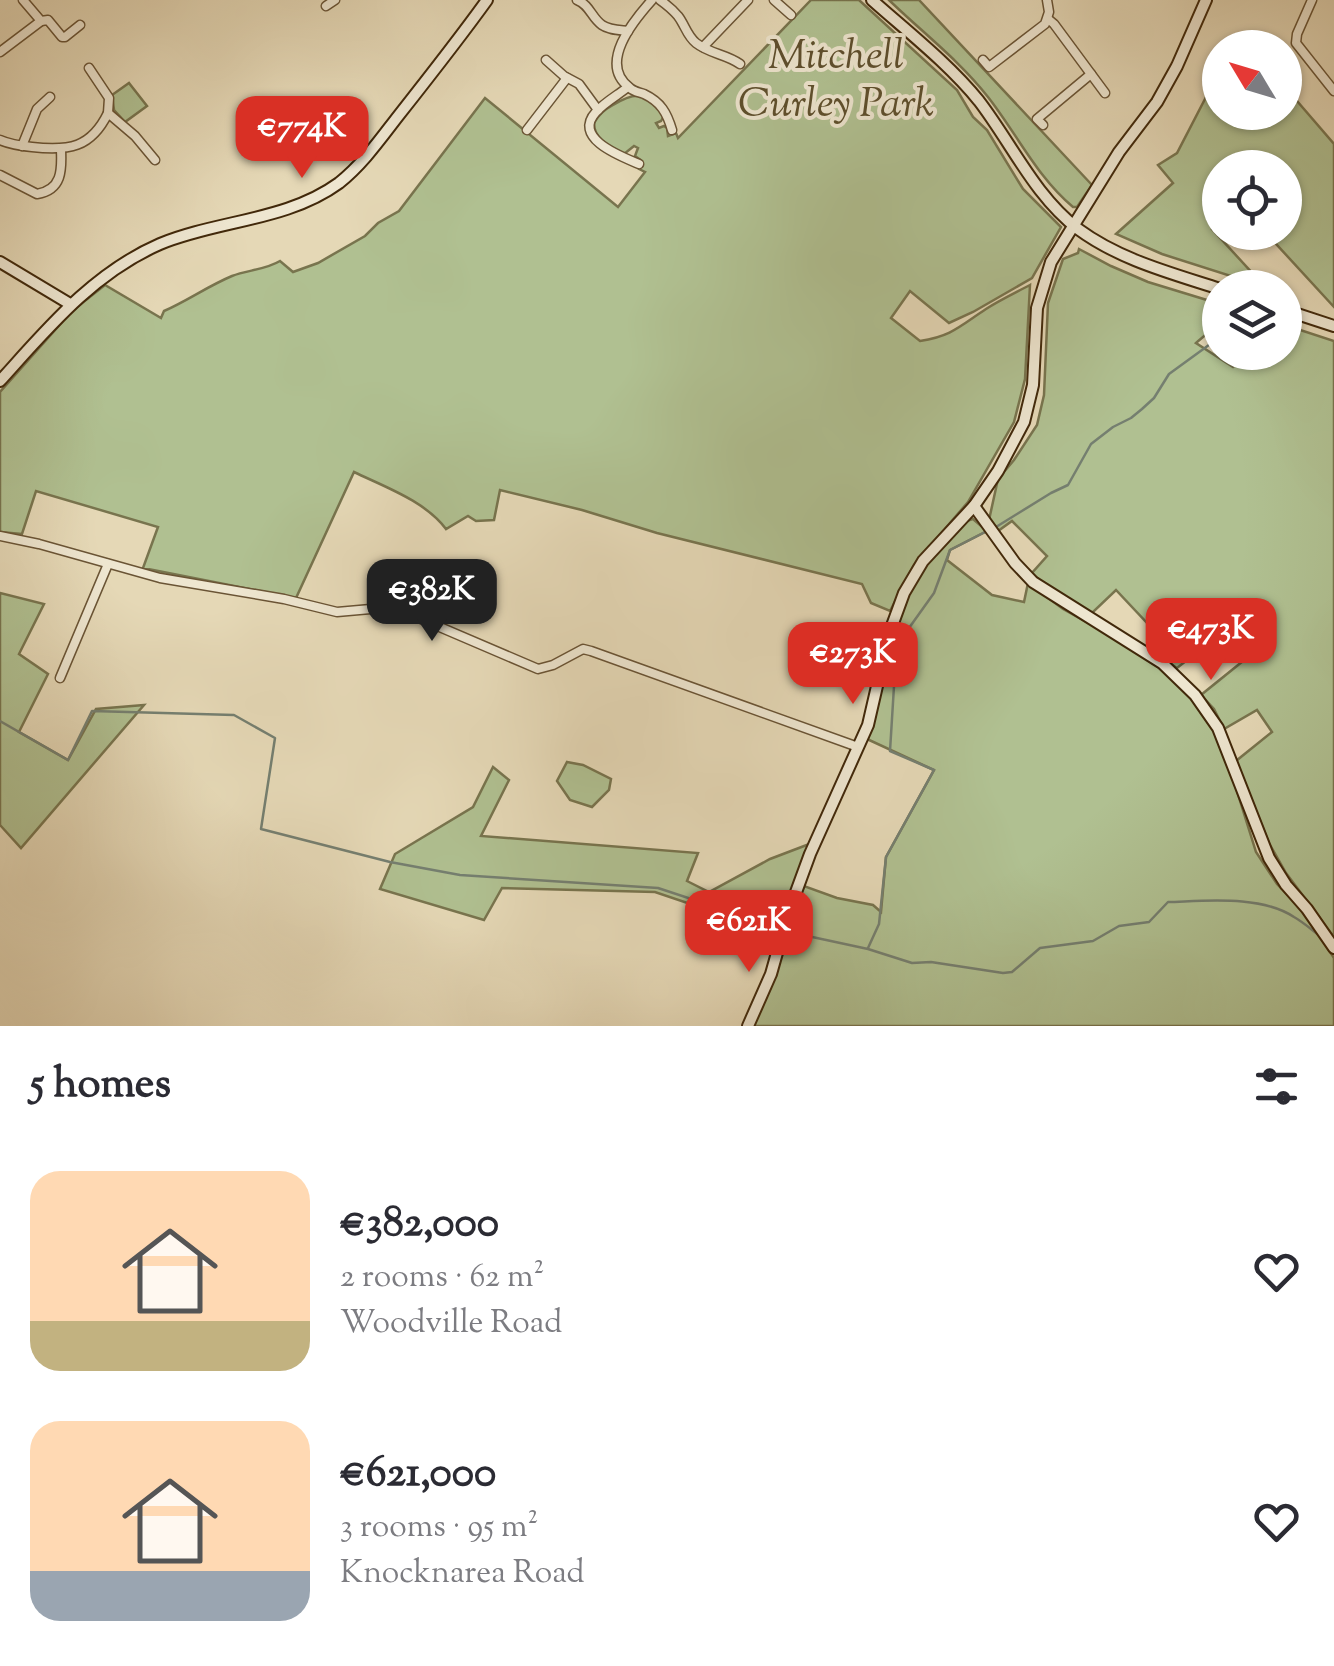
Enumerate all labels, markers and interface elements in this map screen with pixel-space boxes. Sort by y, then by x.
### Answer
park label: Mitchell Curley Park [738,28,934,136]
north arrow [1202,30,1302,130]
map controls [1202,30,1302,370]
pin: €774K [232,96,372,181]
text: €774K [258,105,346,151]
button: locate [1202,150,1302,250]
button: layers [1202,270,1302,370]
pin: €382K [362,559,502,644]
text: €382K [389,568,475,614]
pin: €473K [1141,598,1281,683]
text: €473K [1168,607,1254,653]
pin: €273K [783,622,923,707]
text: €273K [810,631,896,677]
pin: €621K [679,890,819,975]
text: €621K [707,899,791,945]
text: 5 homes [30,1056,171,1116]
icon: filters [1249,1059,1304,1114]
text: €382,000 [340,1195,499,1255]
icon: home [110,1211,230,1331]
icon: heart [1249,1244,1304,1299]
text: 2 rooms · 62 m² [340,1255,544,1301]
text: Woodville Road [340,1301,562,1347]
text: €621,000 [340,1445,496,1505]
icon: home [110,1461,230,1581]
icon: heart [1249,1494,1304,1549]
text: 3 rooms · 95 m² [340,1505,538,1551]
text: Knocknarea Road [340,1551,585,1597]

